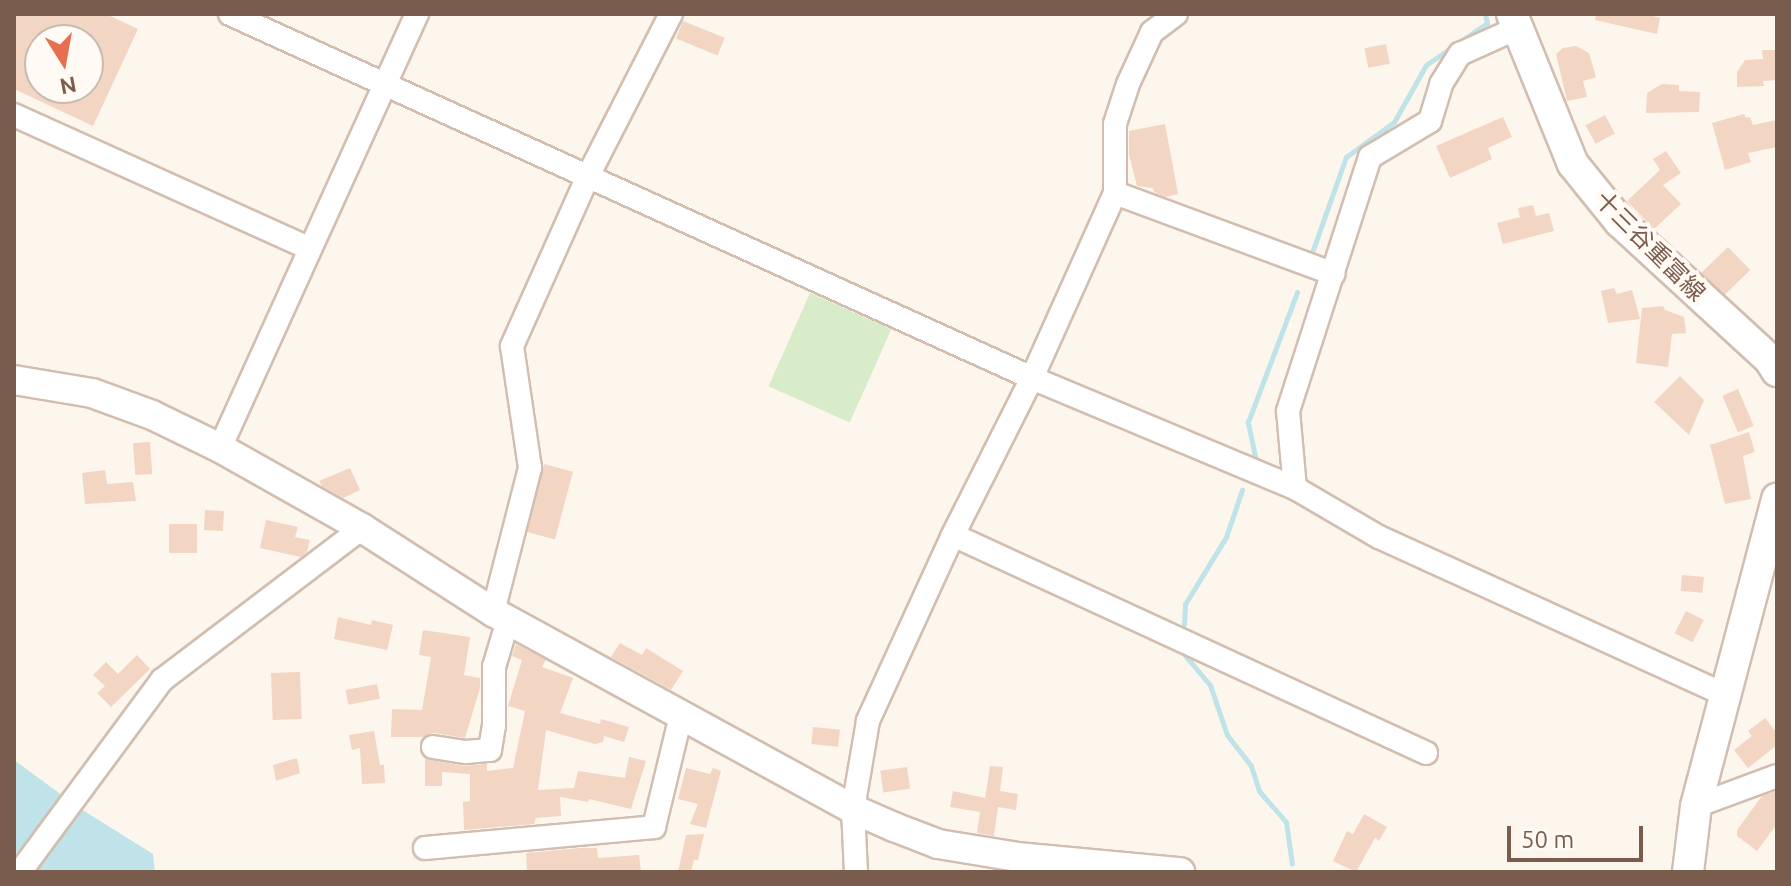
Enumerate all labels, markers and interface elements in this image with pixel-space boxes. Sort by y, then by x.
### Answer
north arrow [24,24,104,104]
text: N [58,72,79,100]
street label: 十三谷重富線 [1589,185,1711,307]
scale bar [1511,810,1647,860]
text: 50 m [1521,826,1574,853]

